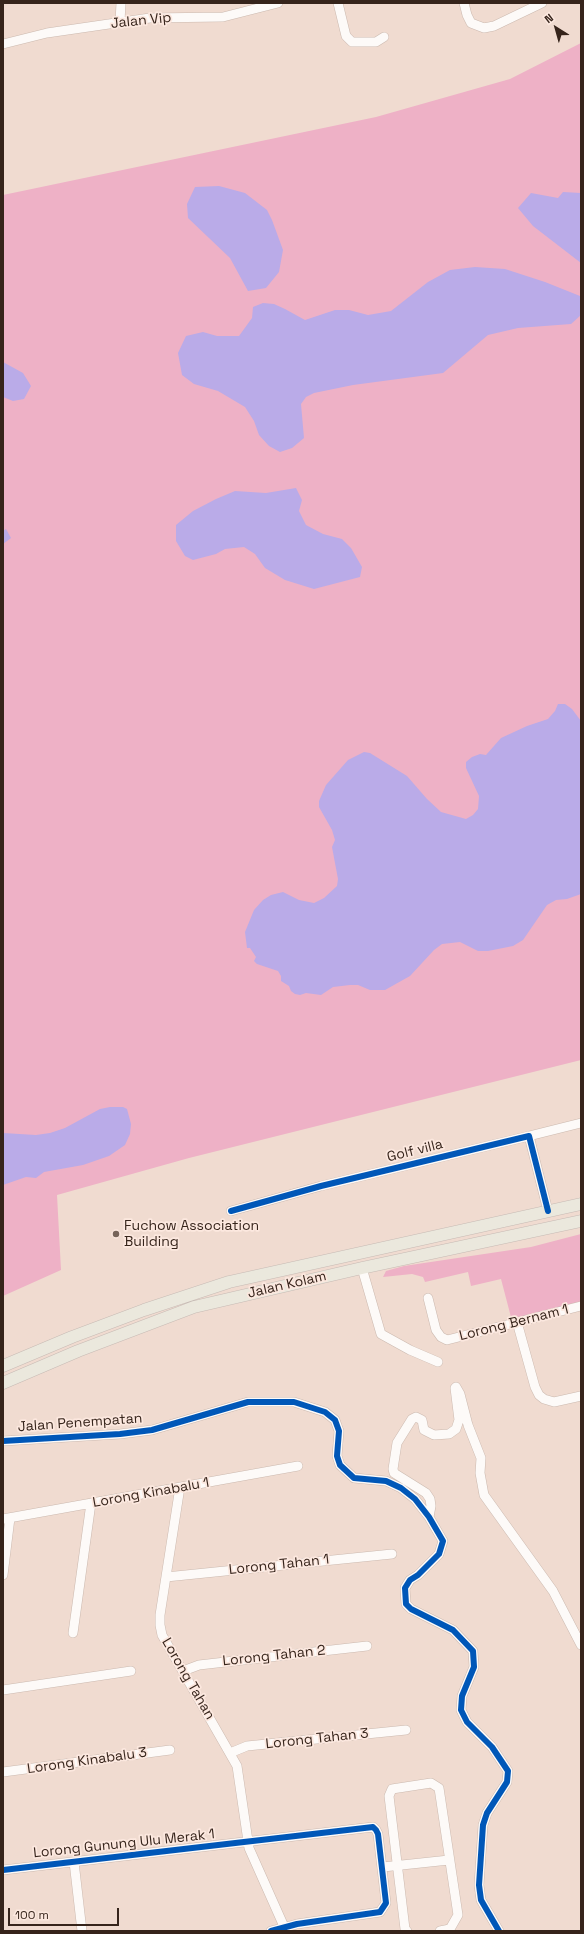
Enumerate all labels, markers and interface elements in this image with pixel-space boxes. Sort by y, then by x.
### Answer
north arrow [536,8,576,48]
street label: Jalan Vip [110,9,172,33]
text: N [542,11,556,26]
street label: Golf villa [385,1136,445,1166]
place label: Fuchow Association Building [124,1218,259,1250]
marker: Fuchow Association Building [111,1229,121,1239]
street label: Jalan Kolam [246,1268,328,1302]
street label: Lorong Bernam 1 [458,1301,570,1345]
street label: Jalan Penempatan [17,1410,143,1436]
street label: Lorong Kinabalu 1 [91,1474,211,1512]
street label: Lorong Tahan 1 [228,1551,330,1579]
street label: Lorong Tahan [158,1635,218,1723]
street label: Lorong Tahan 2 [222,1642,326,1670]
street label: Lorong Tahan 3 [265,1725,369,1753]
street label: Lorong Kinabalu 3 [26,1744,148,1778]
street label: Lorong Gunung Ulu Merak 1 [32,1826,216,1862]
scale bar [10,1900,121,1926]
text: 100 m [15,1907,49,1923]

